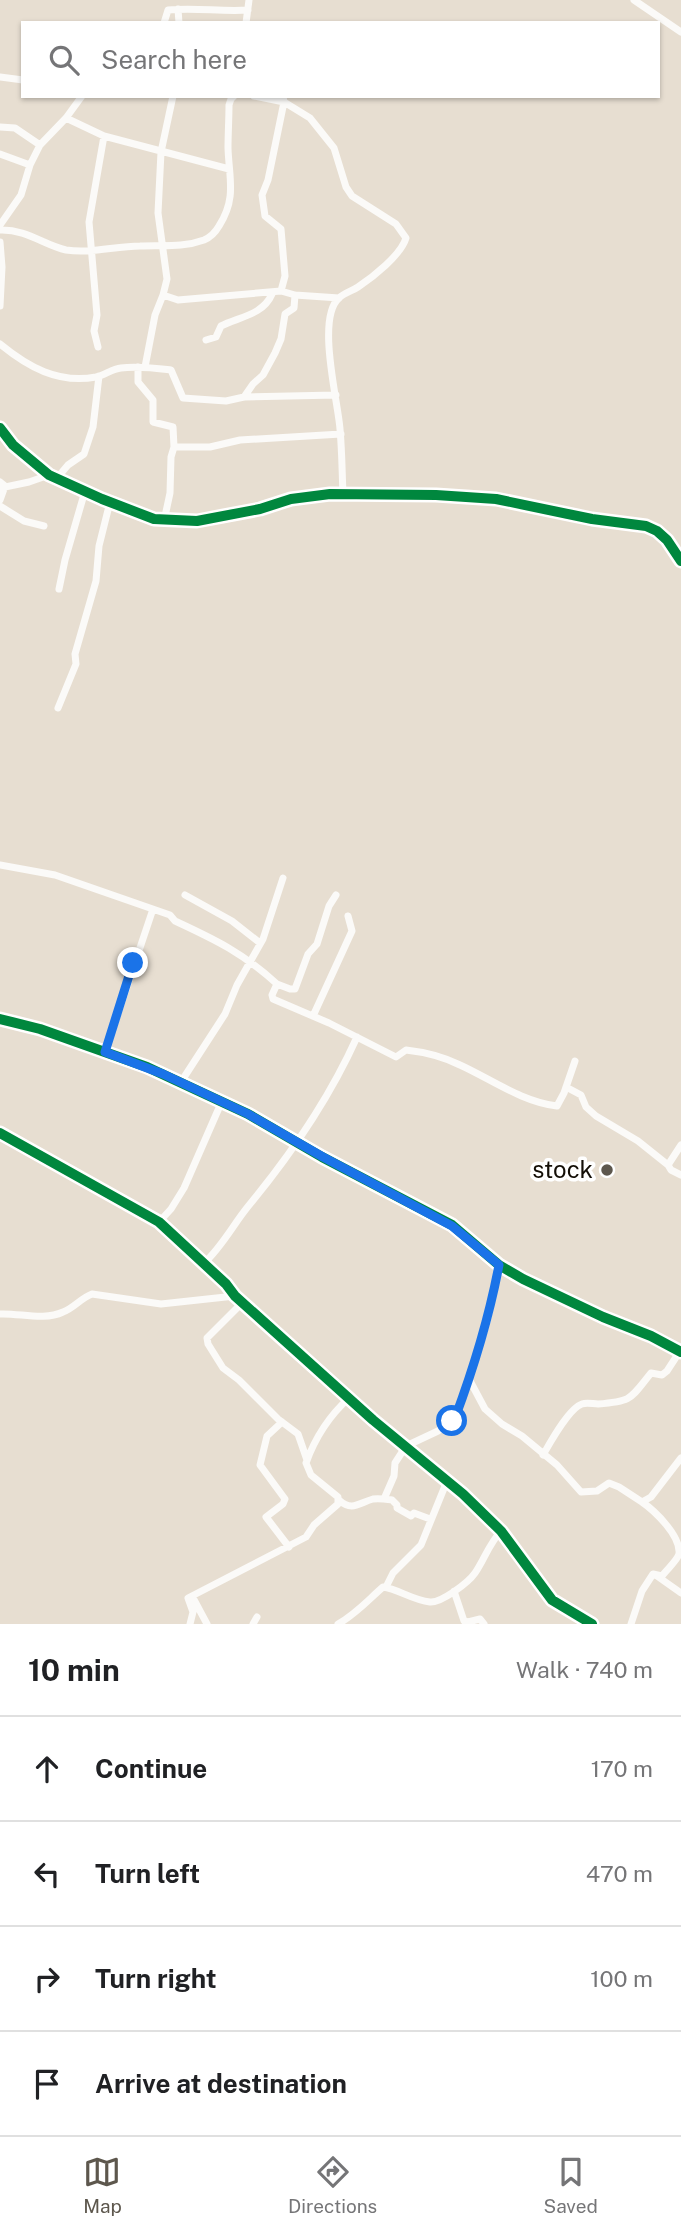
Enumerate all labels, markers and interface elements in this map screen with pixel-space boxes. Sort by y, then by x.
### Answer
search box [21,21,660,98]
icon: search [45,41,83,79]
text: Search here [101,44,247,75]
route end [117,947,148,978]
place label: stock [532,1155,593,1183]
marker: stock [599,1162,615,1178]
route start [436,1405,467,1436]
text: 10 min [28,1652,120,1688]
text: Walk · 740 m [516,1656,653,1683]
icon: ahead [28,1750,66,1788]
text: Continue [95,1753,207,1784]
text: 170 m [591,1755,653,1782]
icon: left [28,1855,66,1893]
text: Turn left [95,1858,200,1889]
text: 470 m [586,1860,653,1887]
icon: right [28,1960,66,1998]
text: Turn right [95,1963,217,1994]
text: 100 m [590,1965,653,1992]
icon: arrive [28,2065,66,2103]
text: Arrive at destination [95,2068,347,2099]
tab: Map [83,2153,122,2217]
tab: Directions [288,2153,377,2217]
tab: Saved [544,2153,598,2217]

